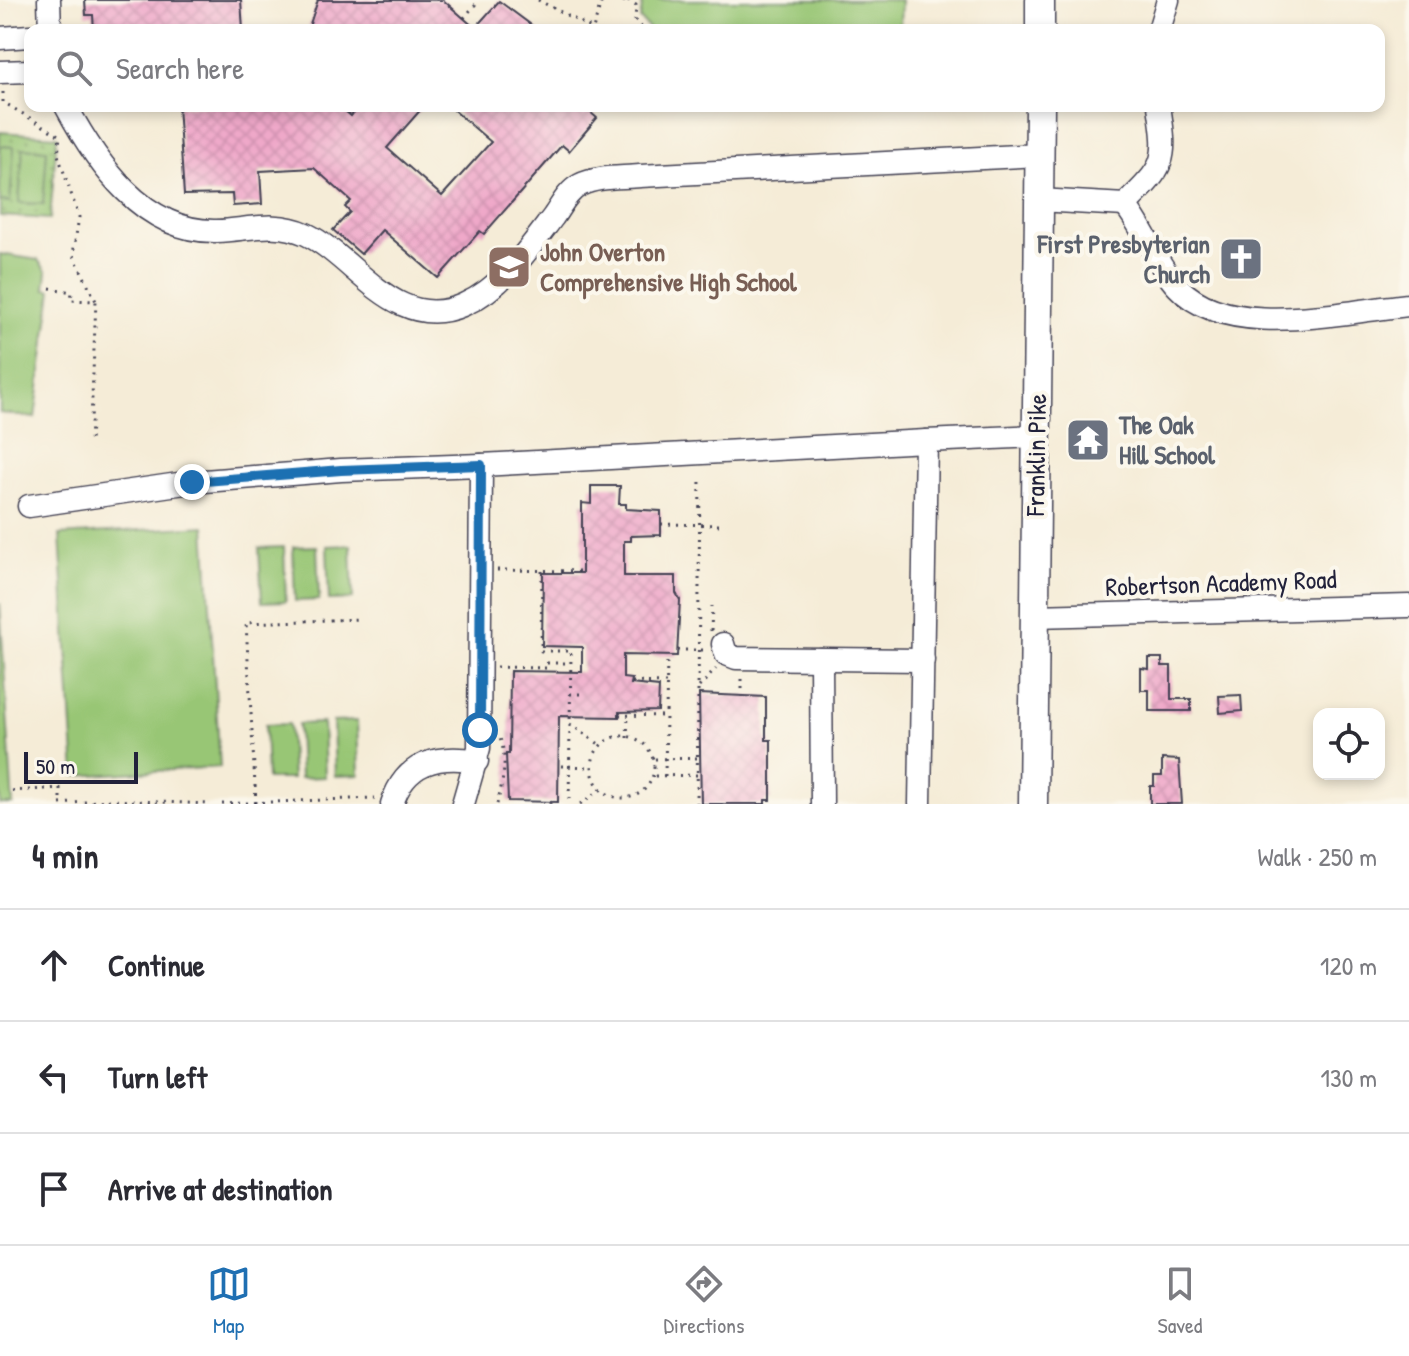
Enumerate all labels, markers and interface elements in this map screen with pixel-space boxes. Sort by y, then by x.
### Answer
search box [24,24,1385,112]
icon: search [52,46,96,90]
text: Search here [116,48,244,88]
place label: First Presbyterian Church [1037,226,1210,291]
place label: John Overton Comprehensive High School [540,234,798,300]
church icon: First Presbyterian Church [1217,235,1265,283]
school or university icon: John Overton Comprehensive High School [485,243,533,291]
street label: Franklin Pike [1017,393,1054,518]
place label: The Oak Hill School [1118,407,1216,472]
temple icon: The Oak Hill School [1064,416,1112,464]
route end [174,464,210,500]
street label: Robertson Academy Road [1105,561,1337,604]
map controls [1313,708,1385,780]
button: locate [1313,708,1385,780]
route start [462,712,498,748]
scale bar [24,748,138,784]
text: 50 m [36,751,75,781]
text: 4 min [32,833,99,879]
text: Walk · 250 m [1257,839,1377,874]
icon: ahead [32,943,76,987]
text: Continue [108,945,205,985]
text: 120 m [1320,948,1377,983]
icon: left [32,1055,76,1099]
text: Turn left [108,1057,207,1097]
text: 130 m [1321,1060,1377,1095]
icon: arrive [32,1167,76,1211]
text: Arrive at destination [108,1169,333,1209]
tab: Map [207,1262,251,1340]
tab: Directions [664,1262,745,1340]
tab: Saved [1158,1262,1202,1340]

